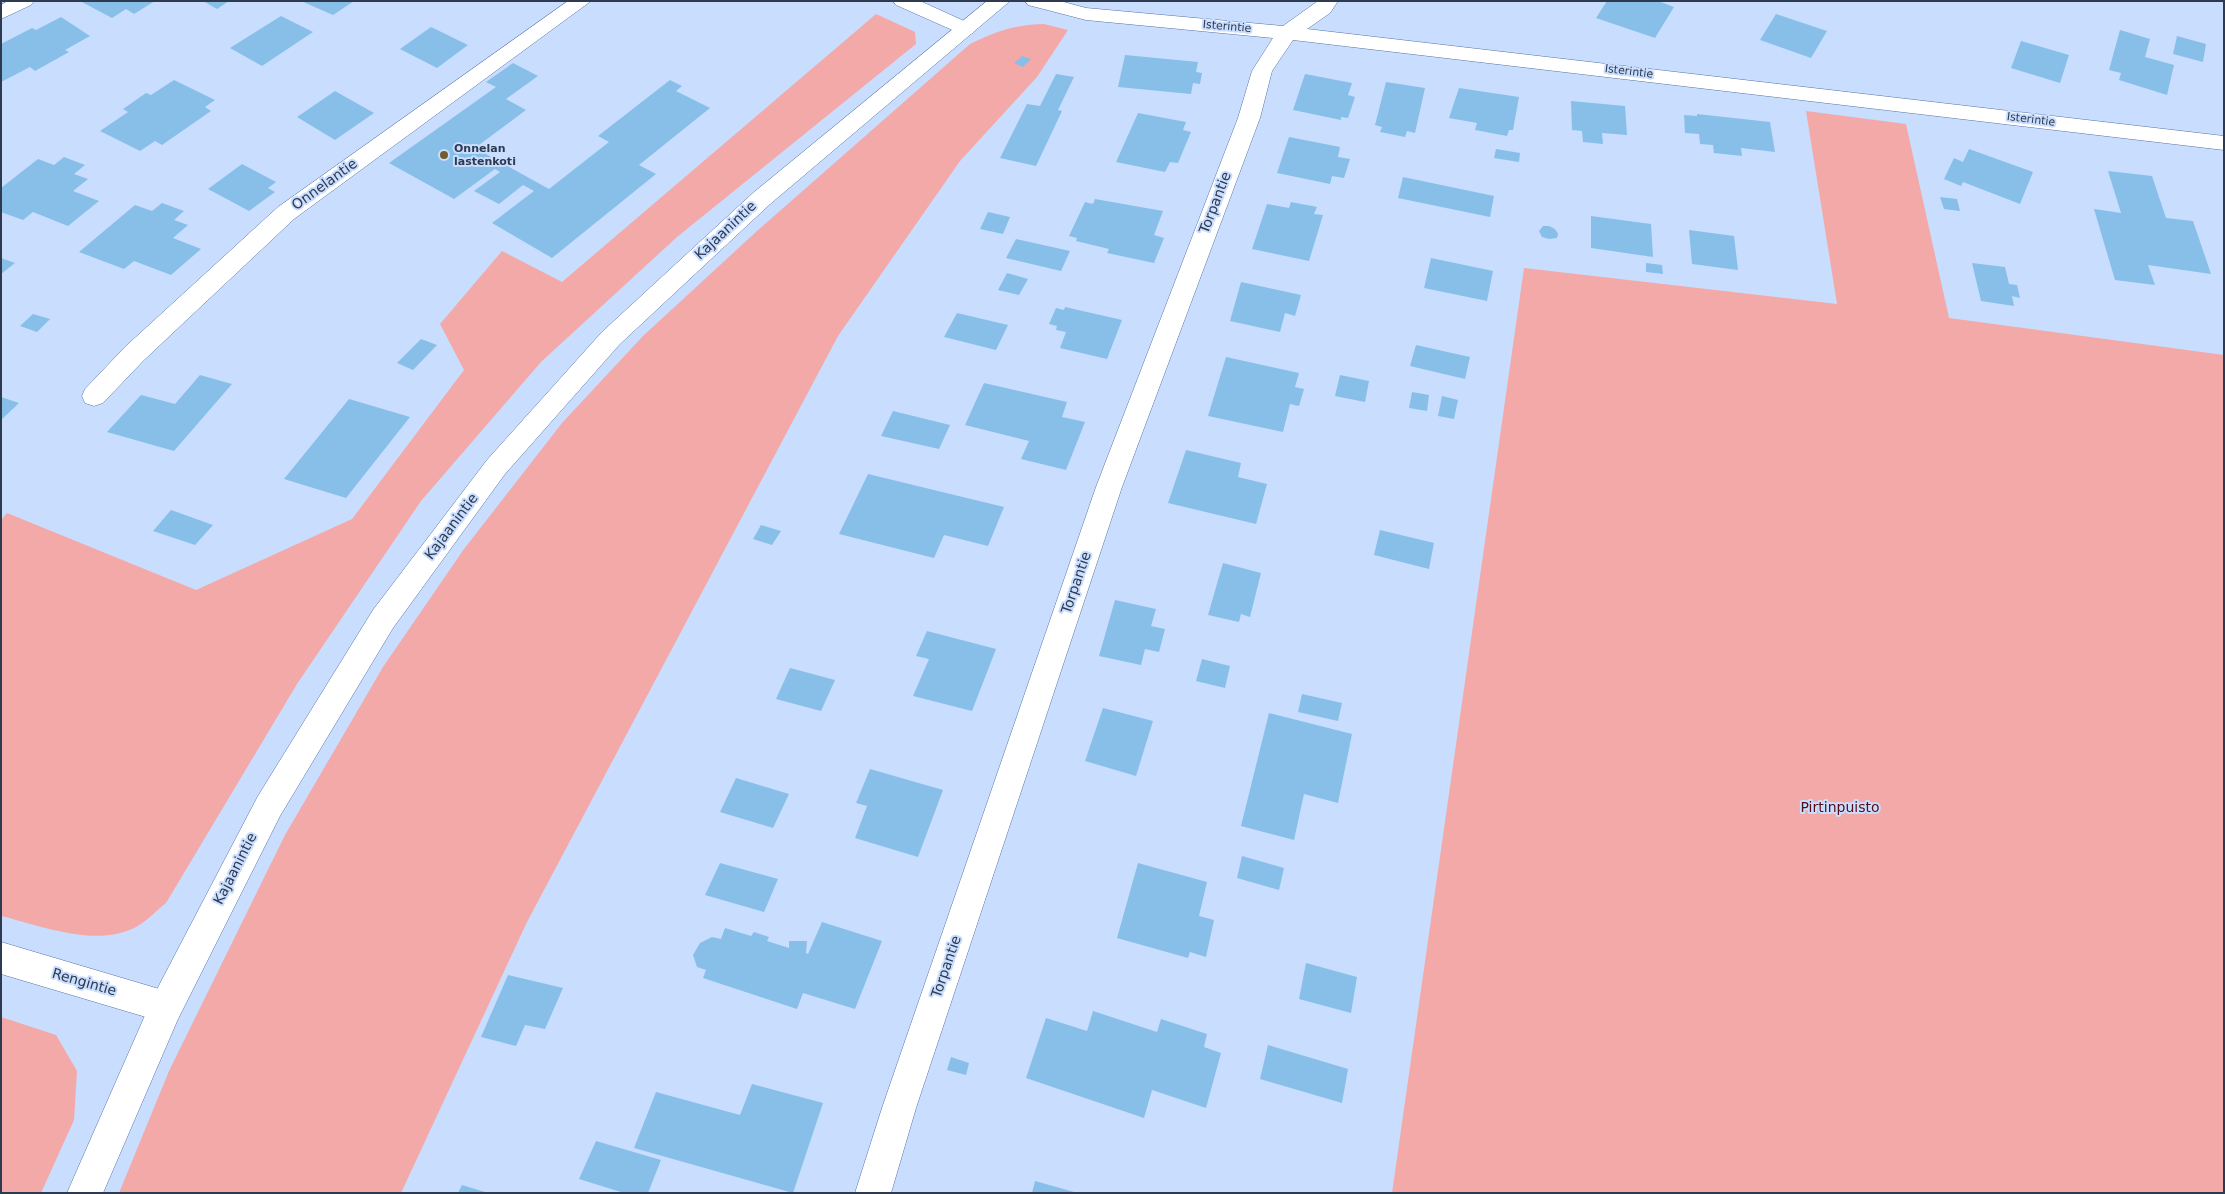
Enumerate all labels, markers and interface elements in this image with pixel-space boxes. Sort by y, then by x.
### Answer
street label: Isterintie [1202,18,1252,36]
street label: Isterintie [1604,62,1654,82]
street label: Isterintie [2006,110,2056,130]
place label: Onnelan lastenkoti [454,142,516,168]
marker: Onnelan lastenkoti [438,149,450,161]
street label: Onnelantie [289,156,361,214]
street label: Torpantie [1197,170,1235,236]
street label: Kajaanintie [692,198,760,264]
street label: Kajaanintie [422,491,482,563]
street label: Torpantie [1059,550,1095,616]
park label: Pirtinpuisto [1800,800,1880,816]
street label: Kajaanintie [211,830,261,908]
street label: Torpantie [929,934,965,1000]
street label: Rengintie [50,966,118,1000]

